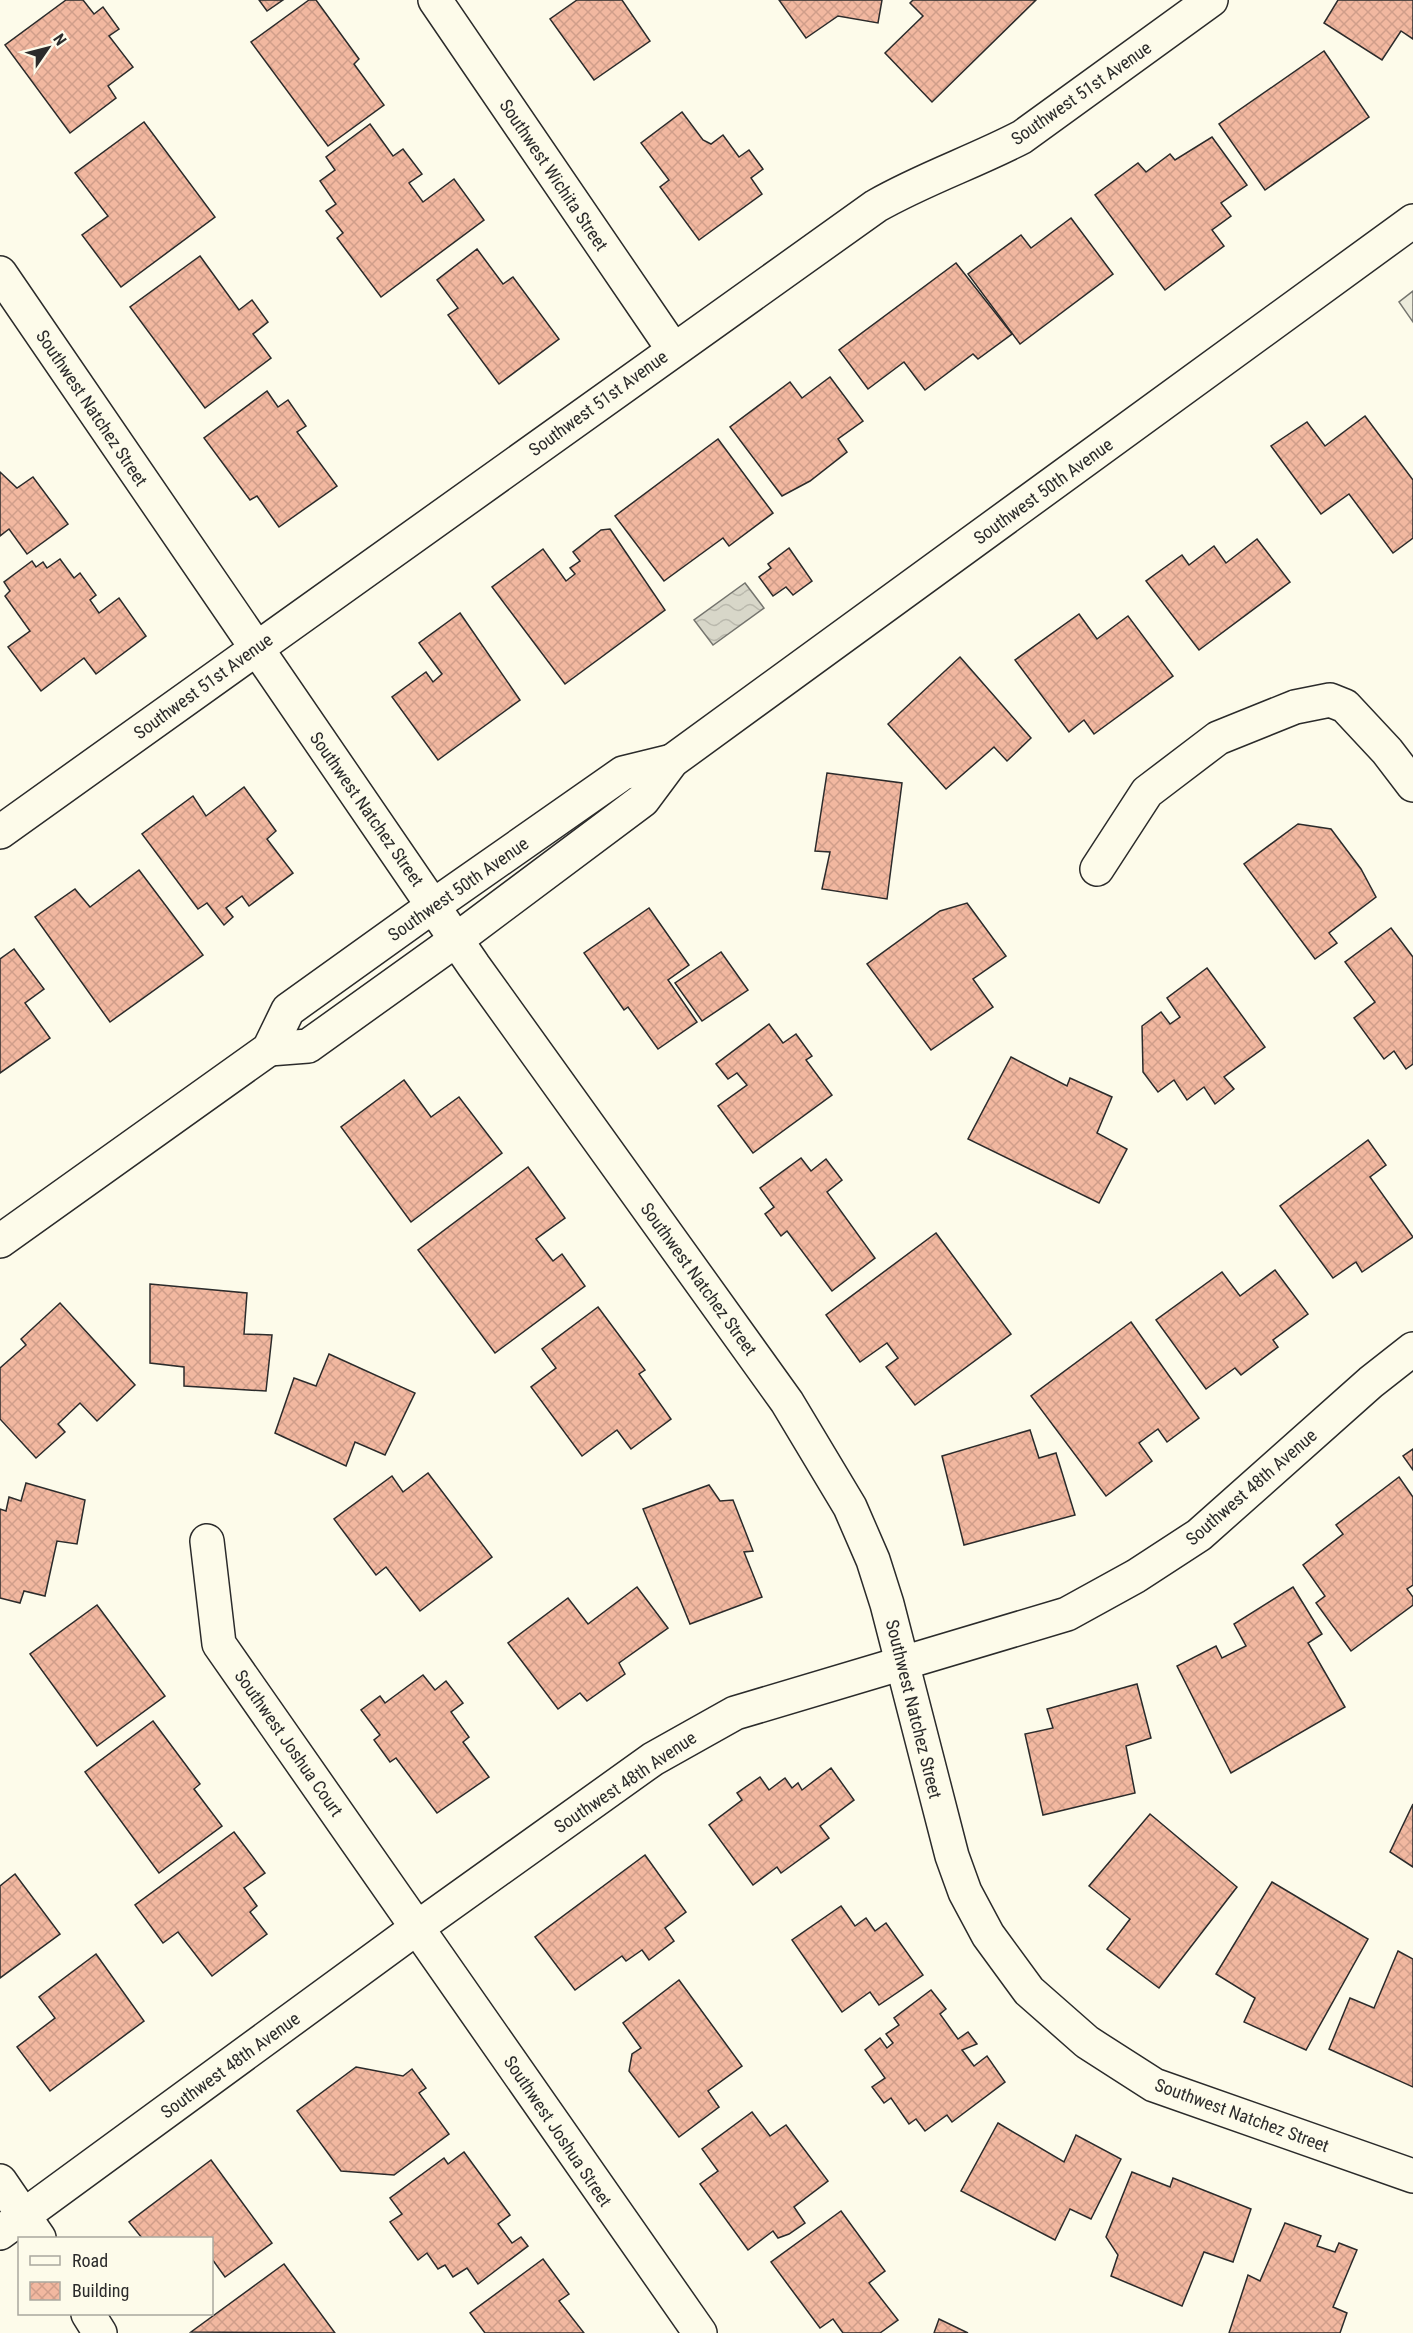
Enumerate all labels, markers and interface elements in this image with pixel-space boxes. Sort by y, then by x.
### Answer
north arrow [18,18,78,78]
text: N [49,30,70,49]
street label: Southwest 51st Avenue [1007,37,1155,149]
street label: Southwest Wichita Street [495,95,613,255]
street label: Southwest Natchez Street [32,326,152,490]
street label: Southwest 51st Avenue [525,346,671,460]
street label: Southwest 50th Avenue [969,434,1117,548]
street label: Southwest 51st Avenue [130,629,276,743]
street label: Southwest Natchez Street [306,728,428,890]
street label: Southwest 50th Avenue [384,833,532,945]
street label: Southwest Natchez Street [637,1199,761,1359]
street label: Southwest 48th Avenue [1181,1424,1321,1550]
street label: Southwest Natchez Street [882,1617,946,1801]
street label: Southwest Joshua Court [230,1666,348,1820]
street label: Southwest 48th Avenue [550,1727,700,1837]
street label: Southwest 48th Avenue [156,2008,304,2122]
street label: Southwest Joshua Street [500,2052,616,2210]
street label: Southwest Natchez Street [1152,2074,1332,2156]
legend [18,2237,213,2315]
text: Road [72,2250,108,2271]
text: Building [72,2280,129,2301]

